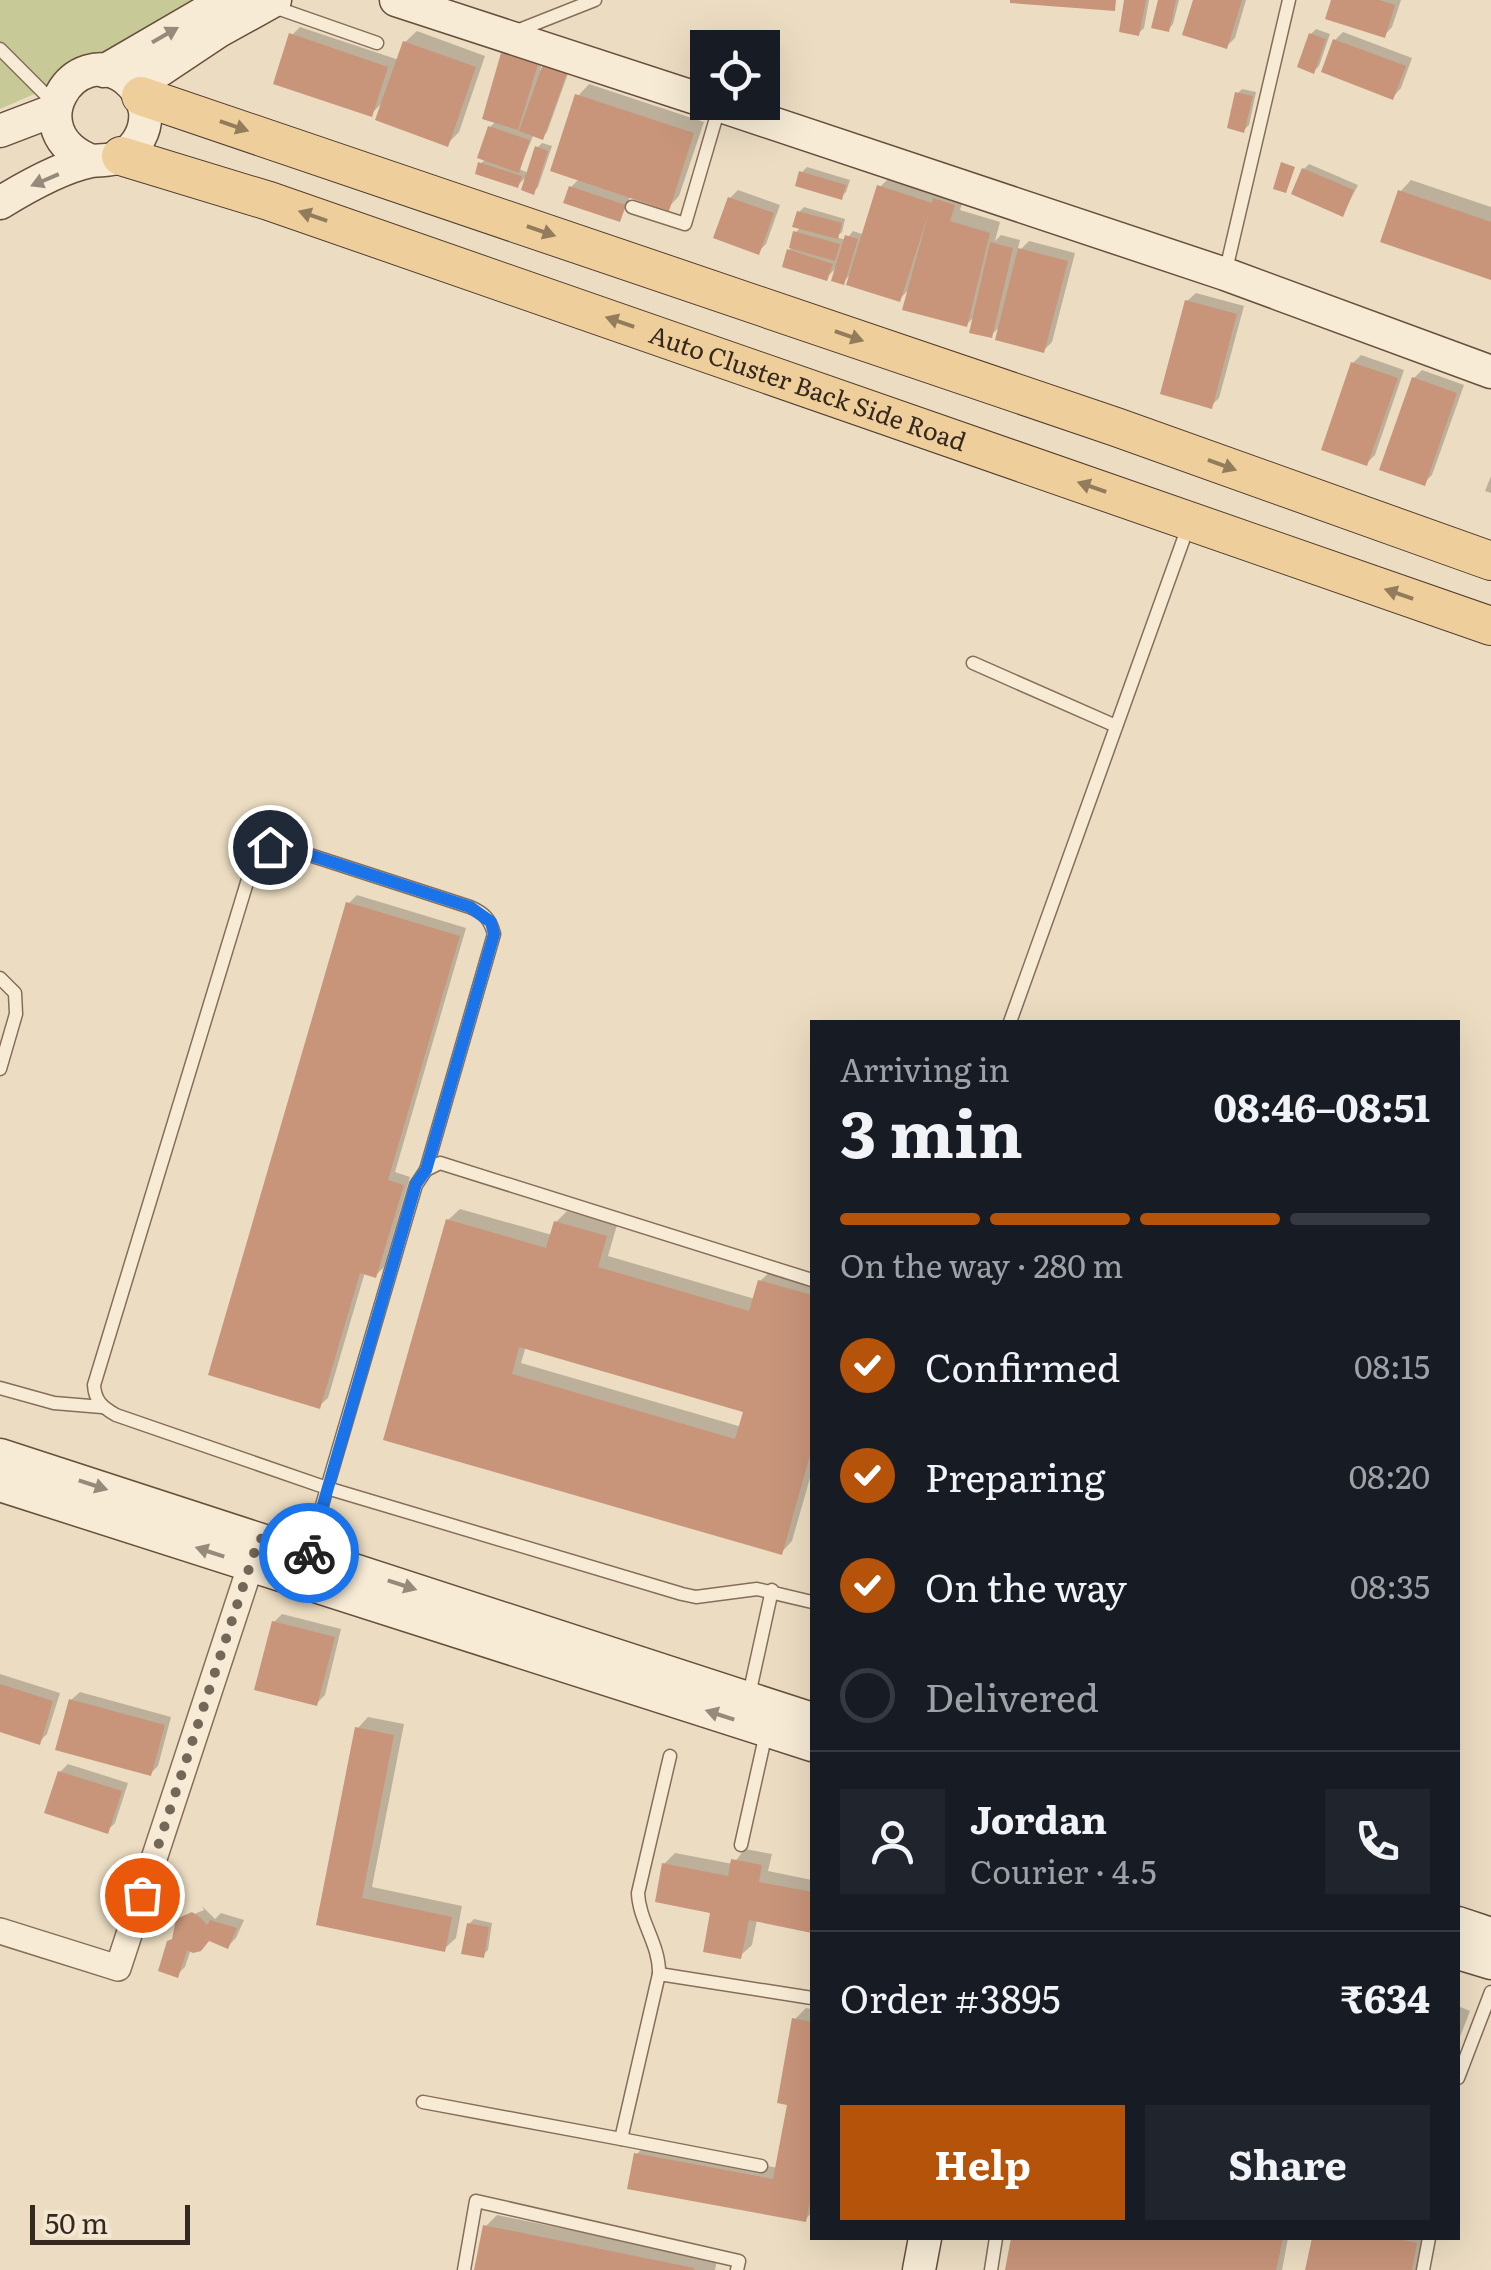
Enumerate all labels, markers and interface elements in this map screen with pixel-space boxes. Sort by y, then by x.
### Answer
one-way arrow [151,27,179,44]
map controls [690,30,780,120]
button: locate [690,30,780,120]
one-way arrow [219,119,249,134]
one-way arrow [30,172,60,188]
one-way arrow [297,208,327,223]
one-way arrow [527,225,557,240]
one-way arrow [604,314,634,329]
street label: Auto Cluster Back Side Road [645,315,972,459]
one-way arrow [834,330,864,345]
one-way arrow [1208,458,1238,473]
one-way arrow [1077,479,1107,494]
one-way arrow [1383,586,1413,601]
pin [228,805,313,890]
icon: home [243,820,298,875]
text: Arriving in [840,1044,1010,1092]
text: 08:46–08:51 [1214,1077,1430,1134]
text: 3 min [840,1081,1023,1178]
text: On the way · 280 m [840,1240,1123,1288]
text: Confirmed [925,1337,1120,1394]
icon: check [840,1338,895,1393]
text: 08:15 [1354,1341,1430,1389]
text: Preparing [925,1447,1105,1504]
icon: check [840,1448,895,1503]
text: 08:20 [1349,1451,1430,1499]
one-way arrow [78,1478,108,1493]
courier [259,1503,359,1603]
icon: bike [282,1526,337,1581]
one-way arrow [195,1544,225,1559]
text: On the way [925,1557,1127,1614]
icon: check [840,1558,895,1613]
text: 08:35 [1350,1561,1430,1609]
one-way arrow [387,1578,417,1593]
text: Delivered [925,1667,1099,1724]
one-way arrow [704,1707,734,1722]
button: person [840,1789,945,1894]
text: Jordan [970,1789,1107,1846]
button: phone [1325,1789,1430,1894]
text: Courier · 4.5 [970,1846,1156,1894]
pin [100,1853,185,1938]
icon: bag [115,1868,170,1923]
text: Order #3895 [840,1968,1061,2025]
text: ₹634 [1341,1968,1430,2025]
button: Help [840,2105,1125,2220]
button: Share [1145,2105,1430,2220]
scale bar [30,2200,190,2244]
text: 50 m [45,2201,108,2243]

